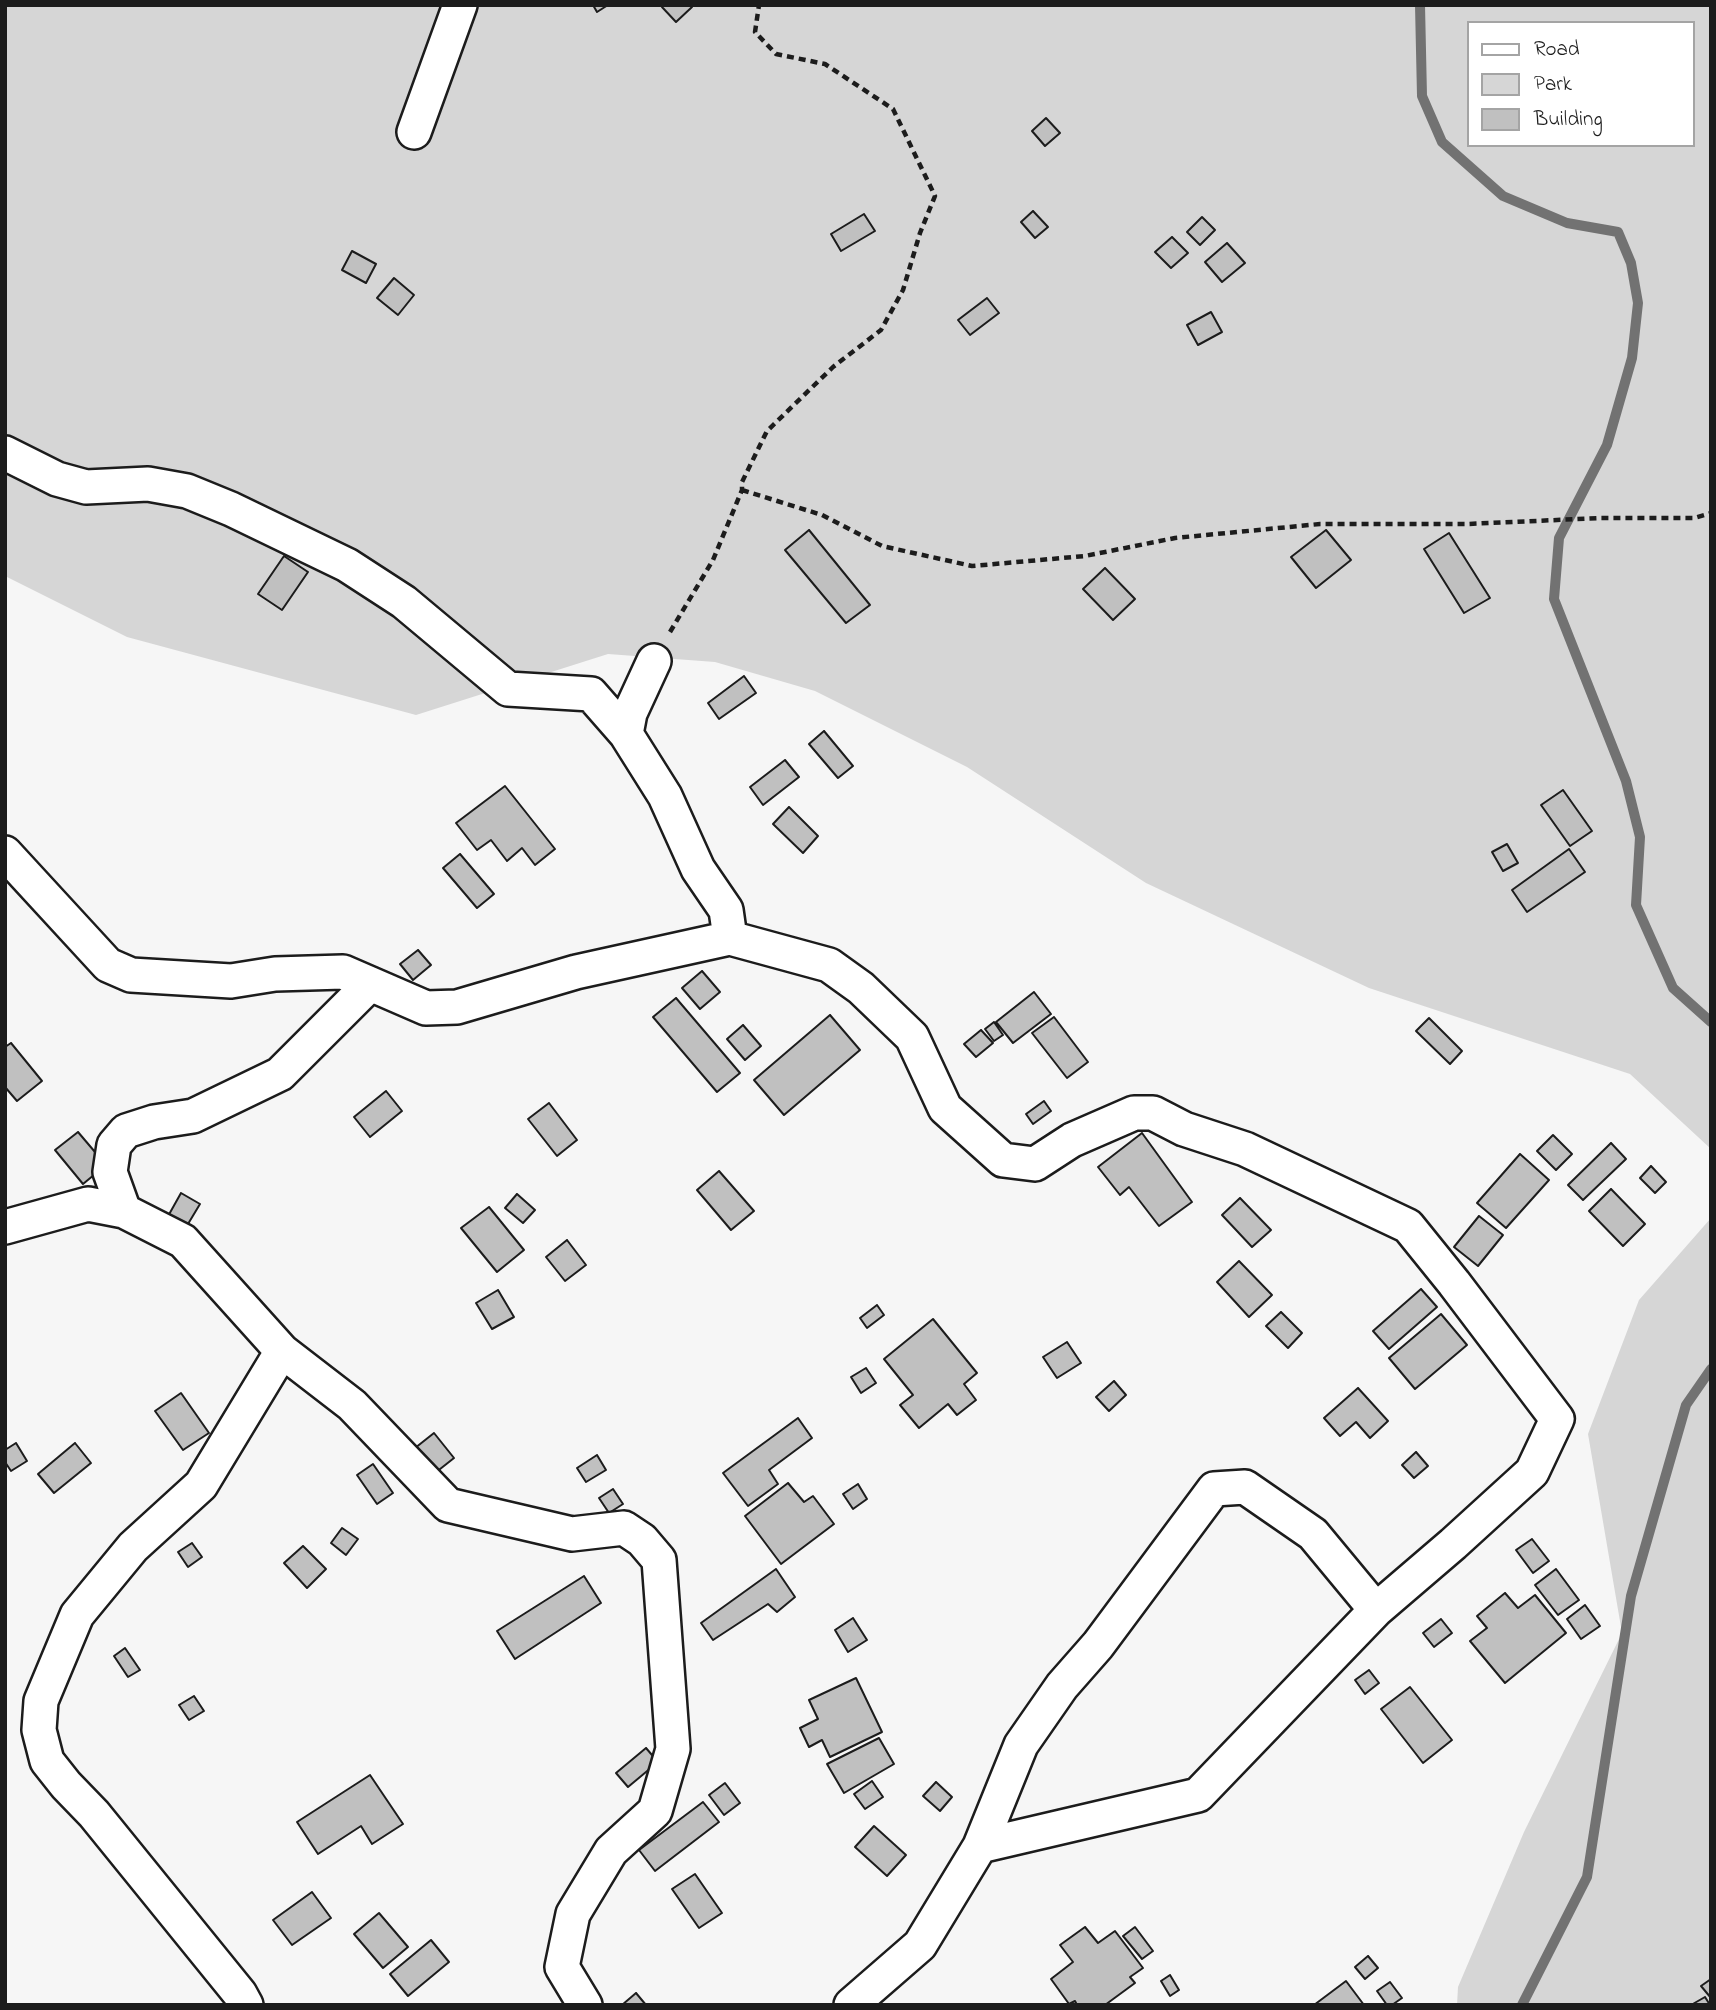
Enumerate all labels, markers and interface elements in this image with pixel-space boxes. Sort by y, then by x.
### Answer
legend [1468,21,1695,147]
text: Road [1534,35,1580,65]
text: Park [1534,70,1572,100]
text: Building [1534,105,1603,135]

